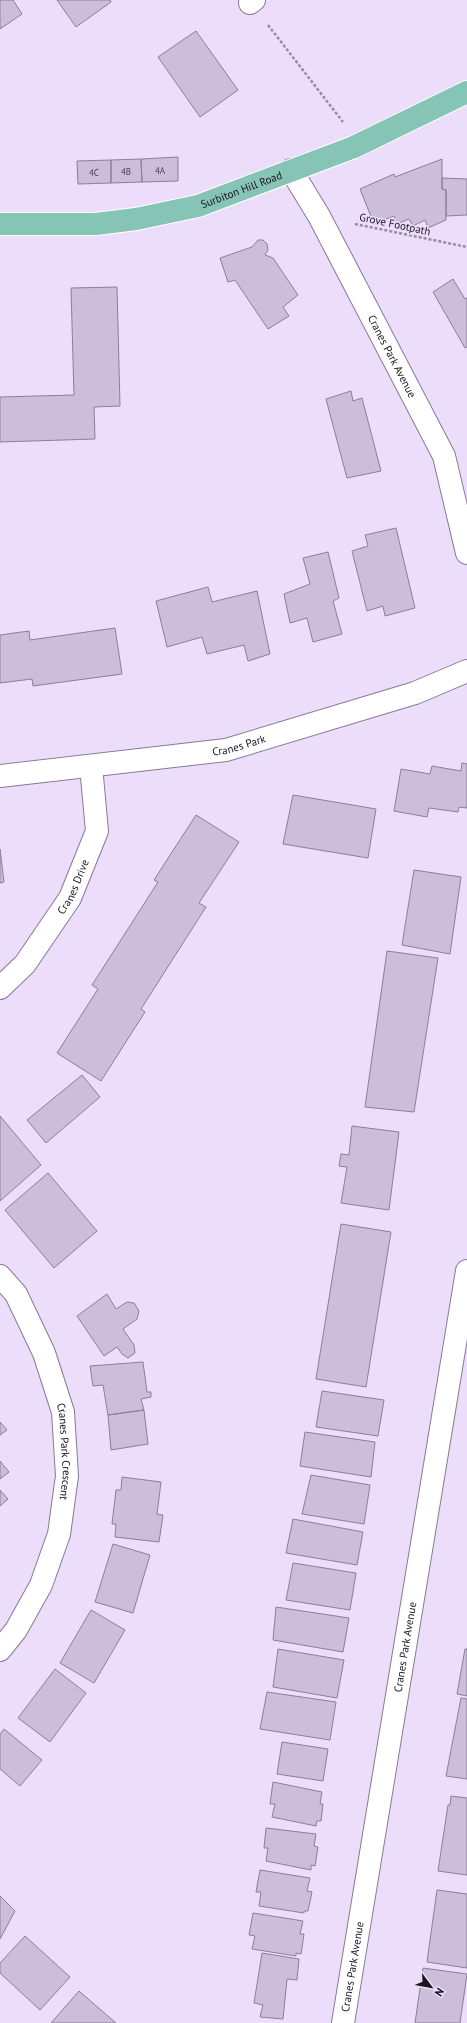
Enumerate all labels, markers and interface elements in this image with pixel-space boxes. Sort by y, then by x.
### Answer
house number: 4A [155,165,166,176]
house number: 4B [121,166,131,177]
house number: 4C [89,167,99,178]
street label: Surbiton Hill Road [199,168,284,211]
street label: Grove Footpath [358,210,432,238]
street label: Cranes Park Avenue [365,312,420,400]
street label: Cranes Park [211,731,268,759]
street label: Cranes Drive [54,857,92,917]
street label: Cranes Park Crescent [54,1401,74,1501]
street label: Cranes Park Avenue [391,1600,419,1693]
street label: Cranes Park Avenue [338,1920,367,2013]
north arrow [411,1967,451,2007]
text: N [432,1986,447,1999]

